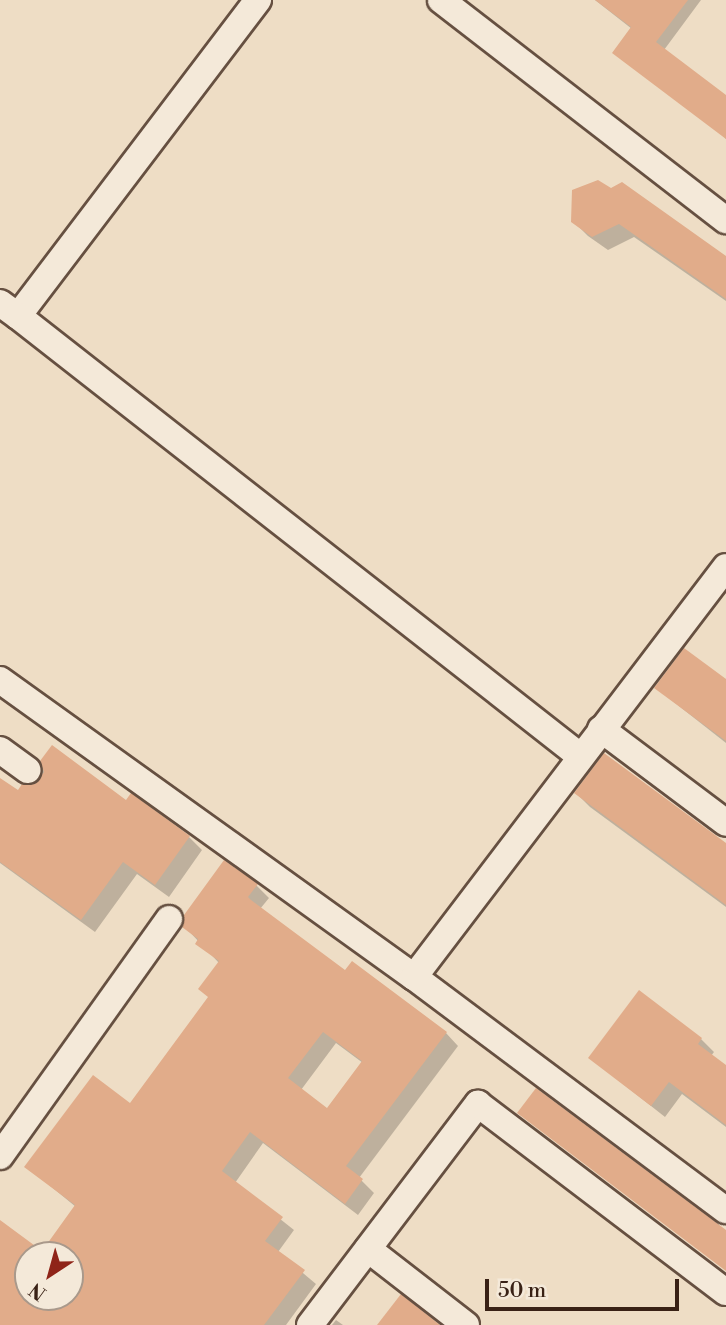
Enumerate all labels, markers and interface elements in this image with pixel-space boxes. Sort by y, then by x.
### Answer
north arrow [14,1241,84,1311]
scale bar [488,1266,682,1310]
text: N [25,1277,51,1305]
text: 50 m [498,1278,546,1304]

